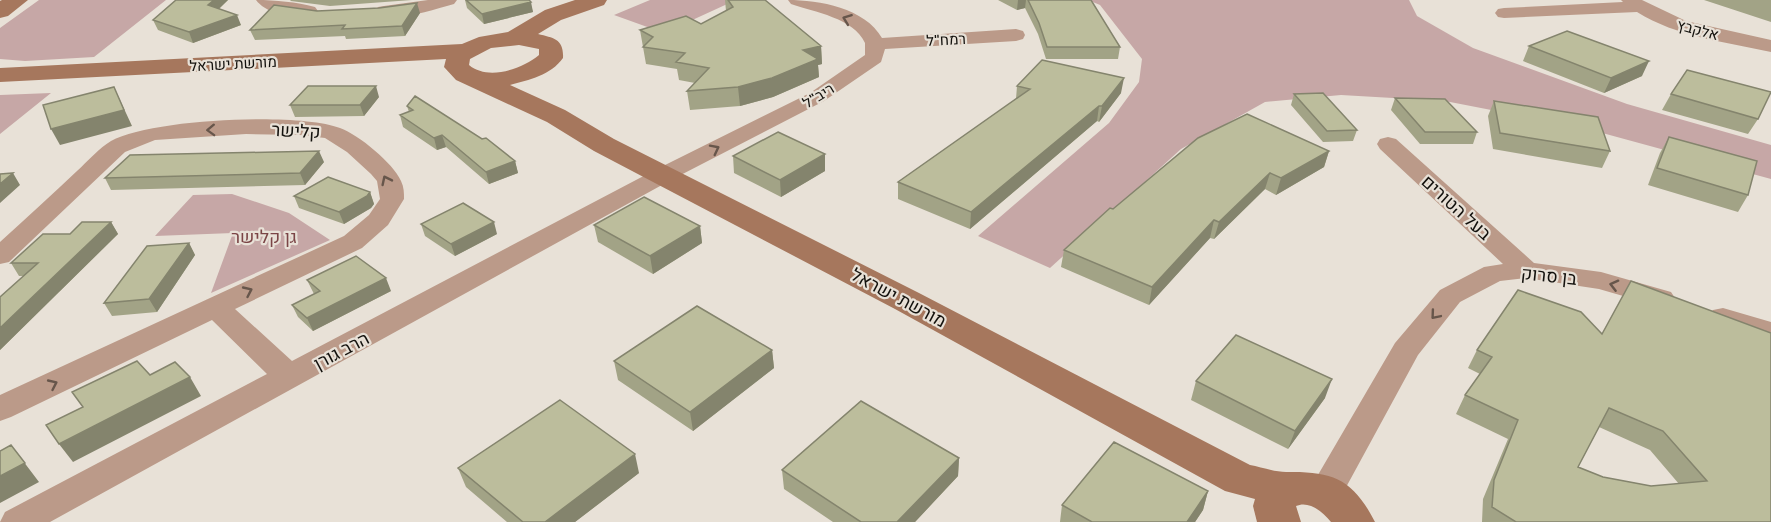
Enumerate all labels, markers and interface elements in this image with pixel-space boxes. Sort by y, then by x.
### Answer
one-way arrow [842,13,853,26]
street label: אלקבץ [1675,15,1721,43]
street label: רמח"ל [926,29,966,49]
street label: מורשת ישראל [189,52,277,74]
street label: ריב"ל [799,79,837,111]
street label: קלישר [271,118,321,142]
one-way arrow [207,123,216,136]
one-way arrow [709,145,720,156]
street label: בעל הטורים [1418,170,1497,244]
one-way arrow [381,176,393,187]
park label: גן קלישר [231,225,297,247]
street label: בן סרוק [1520,261,1578,289]
street label: מורשת ישראל [848,263,950,331]
one-way arrow [1610,280,1620,292]
one-way arrow [242,287,253,299]
one-way arrow [1432,308,1443,319]
street label: הרב גורן [309,326,373,374]
one-way arrow [46,379,57,391]

